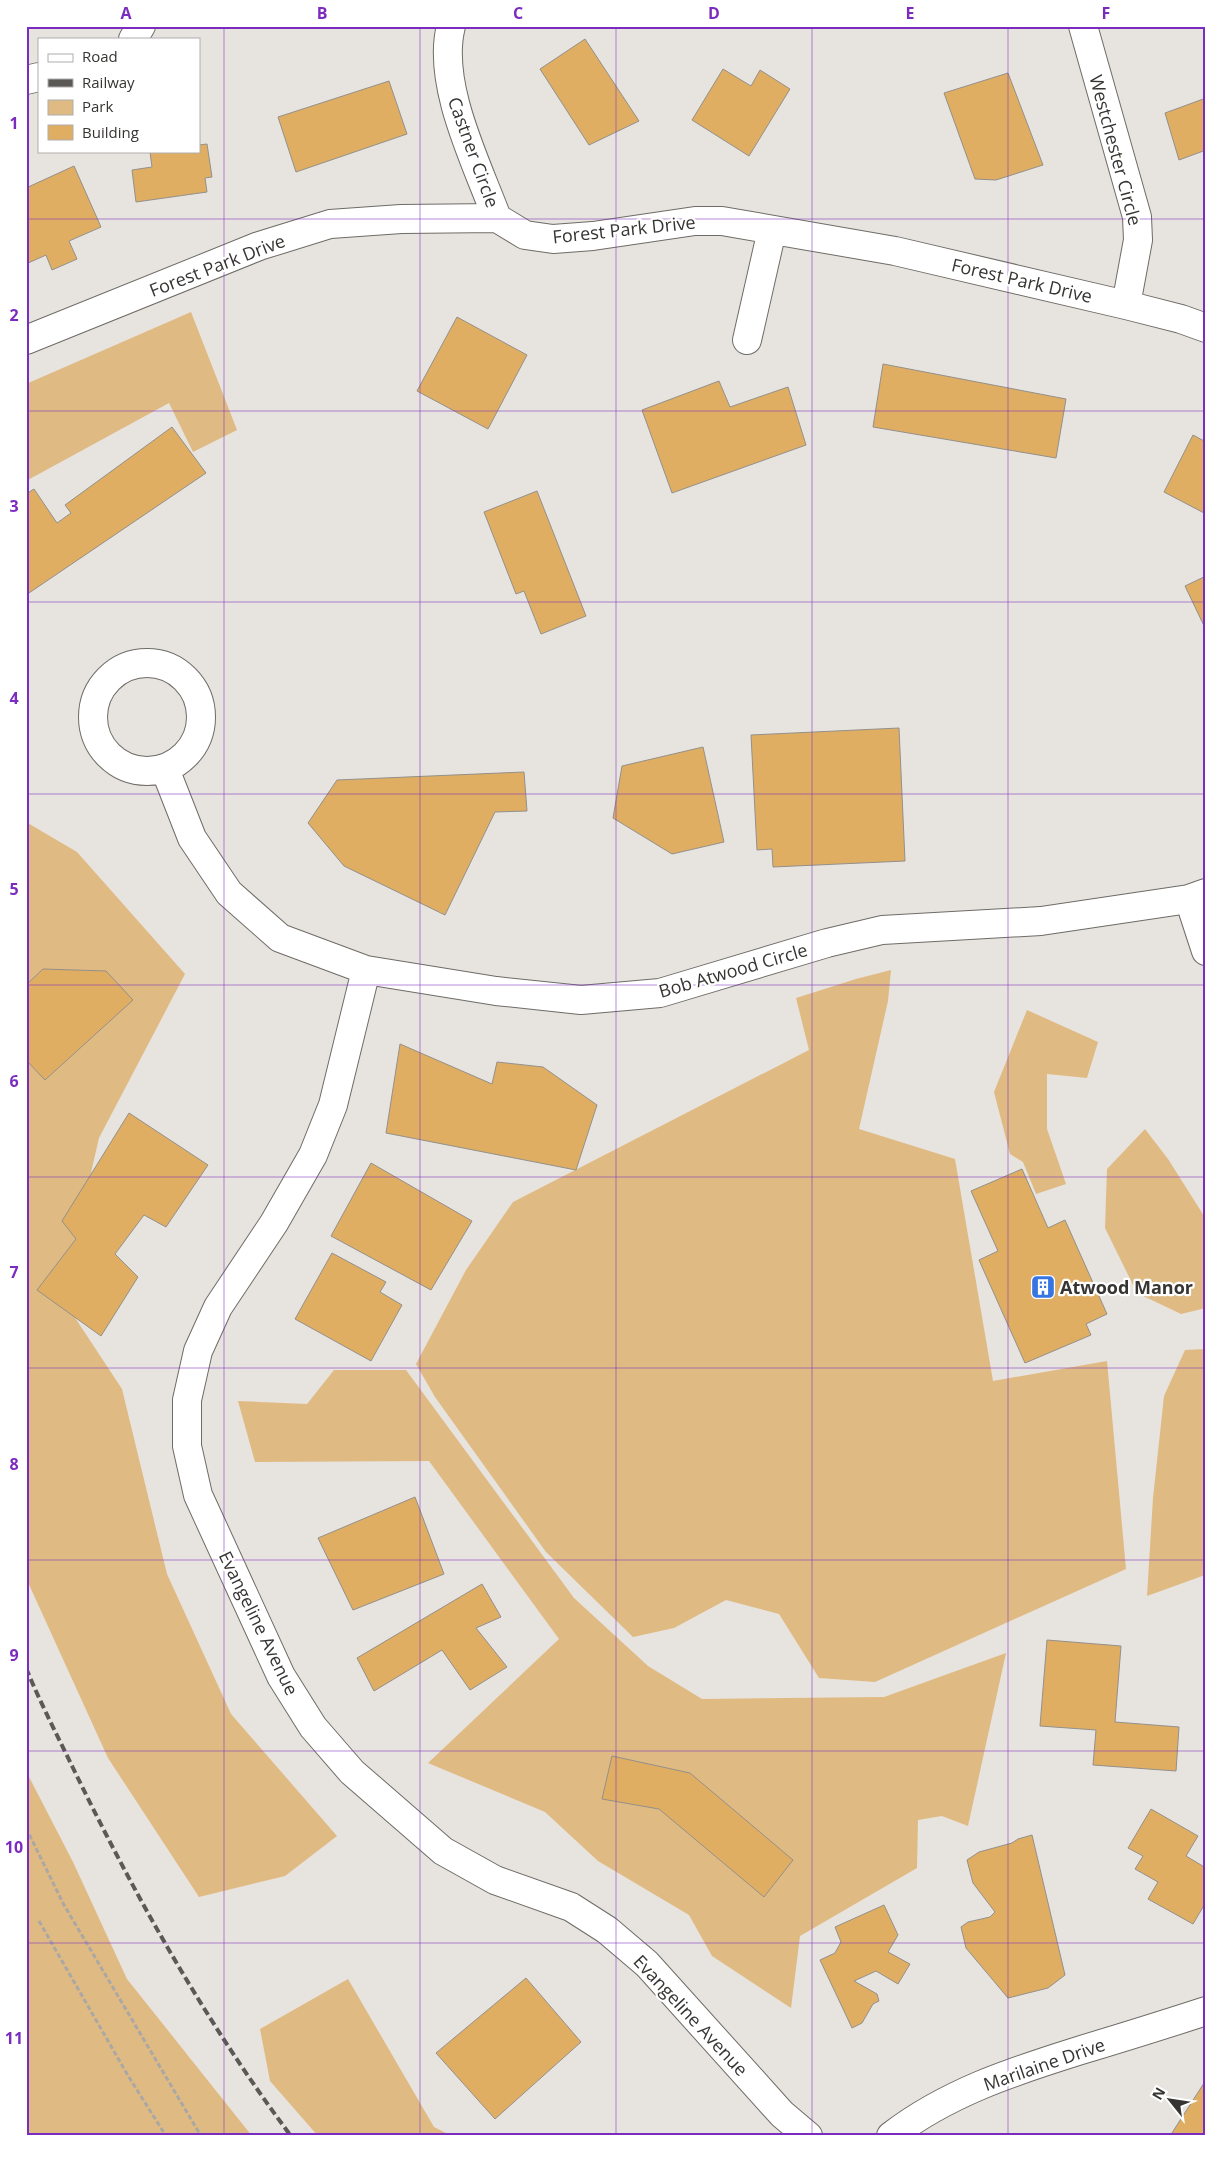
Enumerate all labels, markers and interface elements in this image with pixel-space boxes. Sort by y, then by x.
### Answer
text: A [120,2,132,24]
text: B [317,2,327,24]
text: C [513,2,523,24]
text: D [708,2,720,24]
text: E [906,2,915,24]
text: F [1102,2,1110,24]
legend [38,38,200,152]
text: Road [82,46,118,66]
text: Railway [82,72,135,92]
street label: Westchester Circle [1084,72,1148,228]
street label: Castner Circle [443,93,505,211]
text: Park [82,96,113,116]
text: 1 [9,112,19,134]
text: Building [82,122,139,142]
street label: Forest Park Drive [551,210,697,248]
street label: Forest Park Drive [146,228,288,302]
street label: Forest Park Drive [949,252,1095,308]
text: 2 [9,304,19,326]
text: 3 [9,495,19,517]
text: 4 [9,687,19,709]
text: 5 [9,878,19,900]
street label: Bob Atwood Circle [656,937,810,1003]
text: 6 [9,1070,19,1092]
text: 7 [9,1261,19,1283]
building icon: Atwood Manor [1030,1274,1056,1300]
place label: Atwood Manor [1060,1275,1193,1299]
text: 8 [9,1453,19,1475]
street label: Evangeline Avenue [214,1547,304,1699]
text: 9 [9,1644,19,1666]
text: 10 [5,1836,23,1858]
street label: Evangeline Avenue [629,1949,753,2081]
text: 11 [5,2027,23,2049]
street label: Marilaine Drive [980,2032,1108,2096]
north arrow [1144,2074,1194,2124]
text: N [1147,2084,1169,2103]

